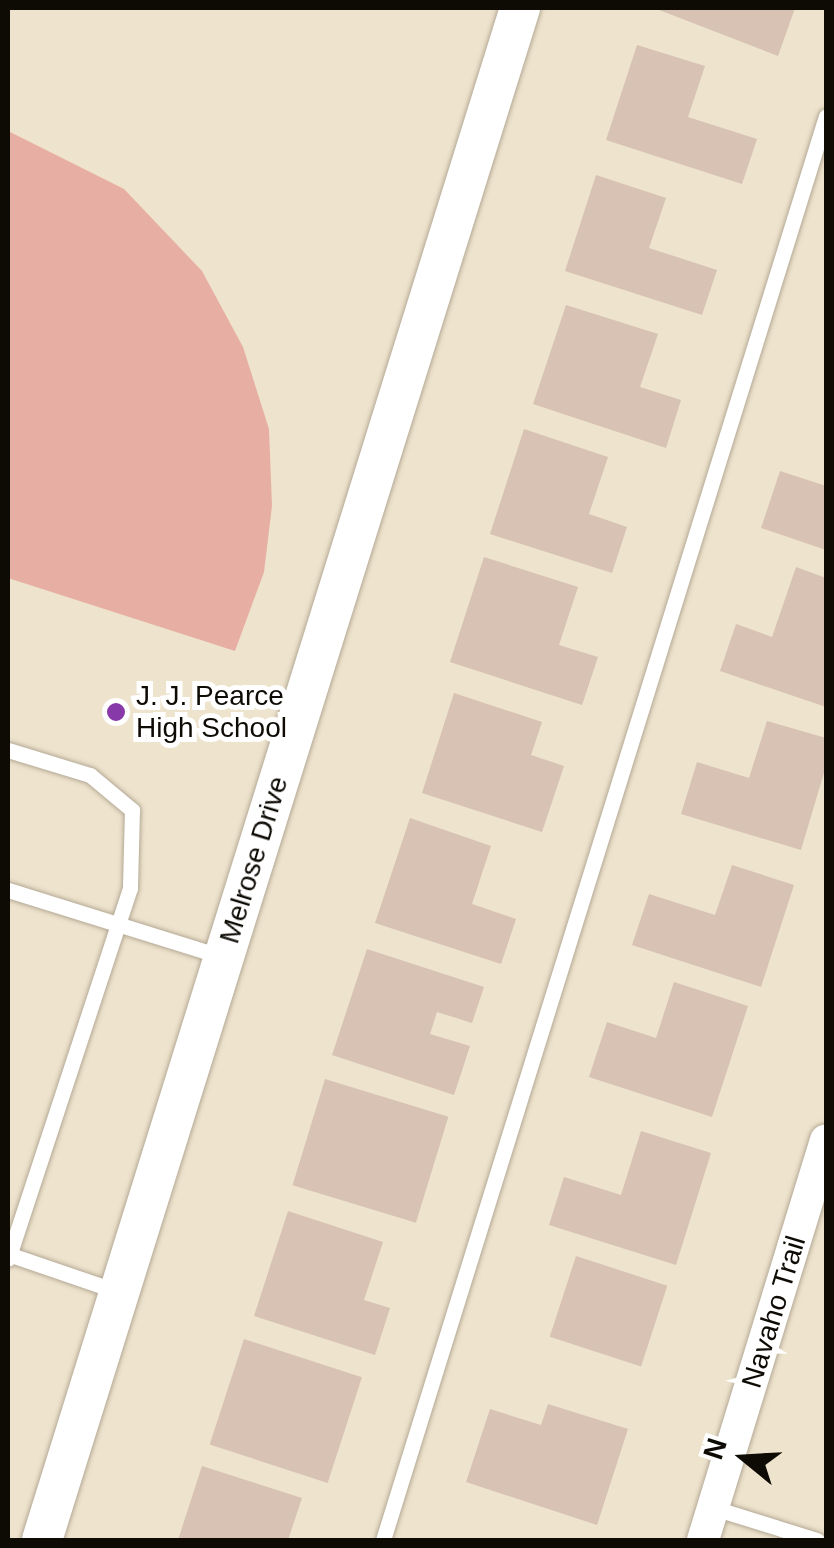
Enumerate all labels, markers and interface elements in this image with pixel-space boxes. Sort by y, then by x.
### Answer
place label: J. J. Pearce High School [136,679,287,745]
marker: J. J. Pearce High School [105,701,127,723]
street label: Melrose Drive [213,773,295,947]
street label: Navaho Trail [735,1232,813,1392]
north arrow [694,1408,794,1508]
text: N [697,1434,733,1463]

